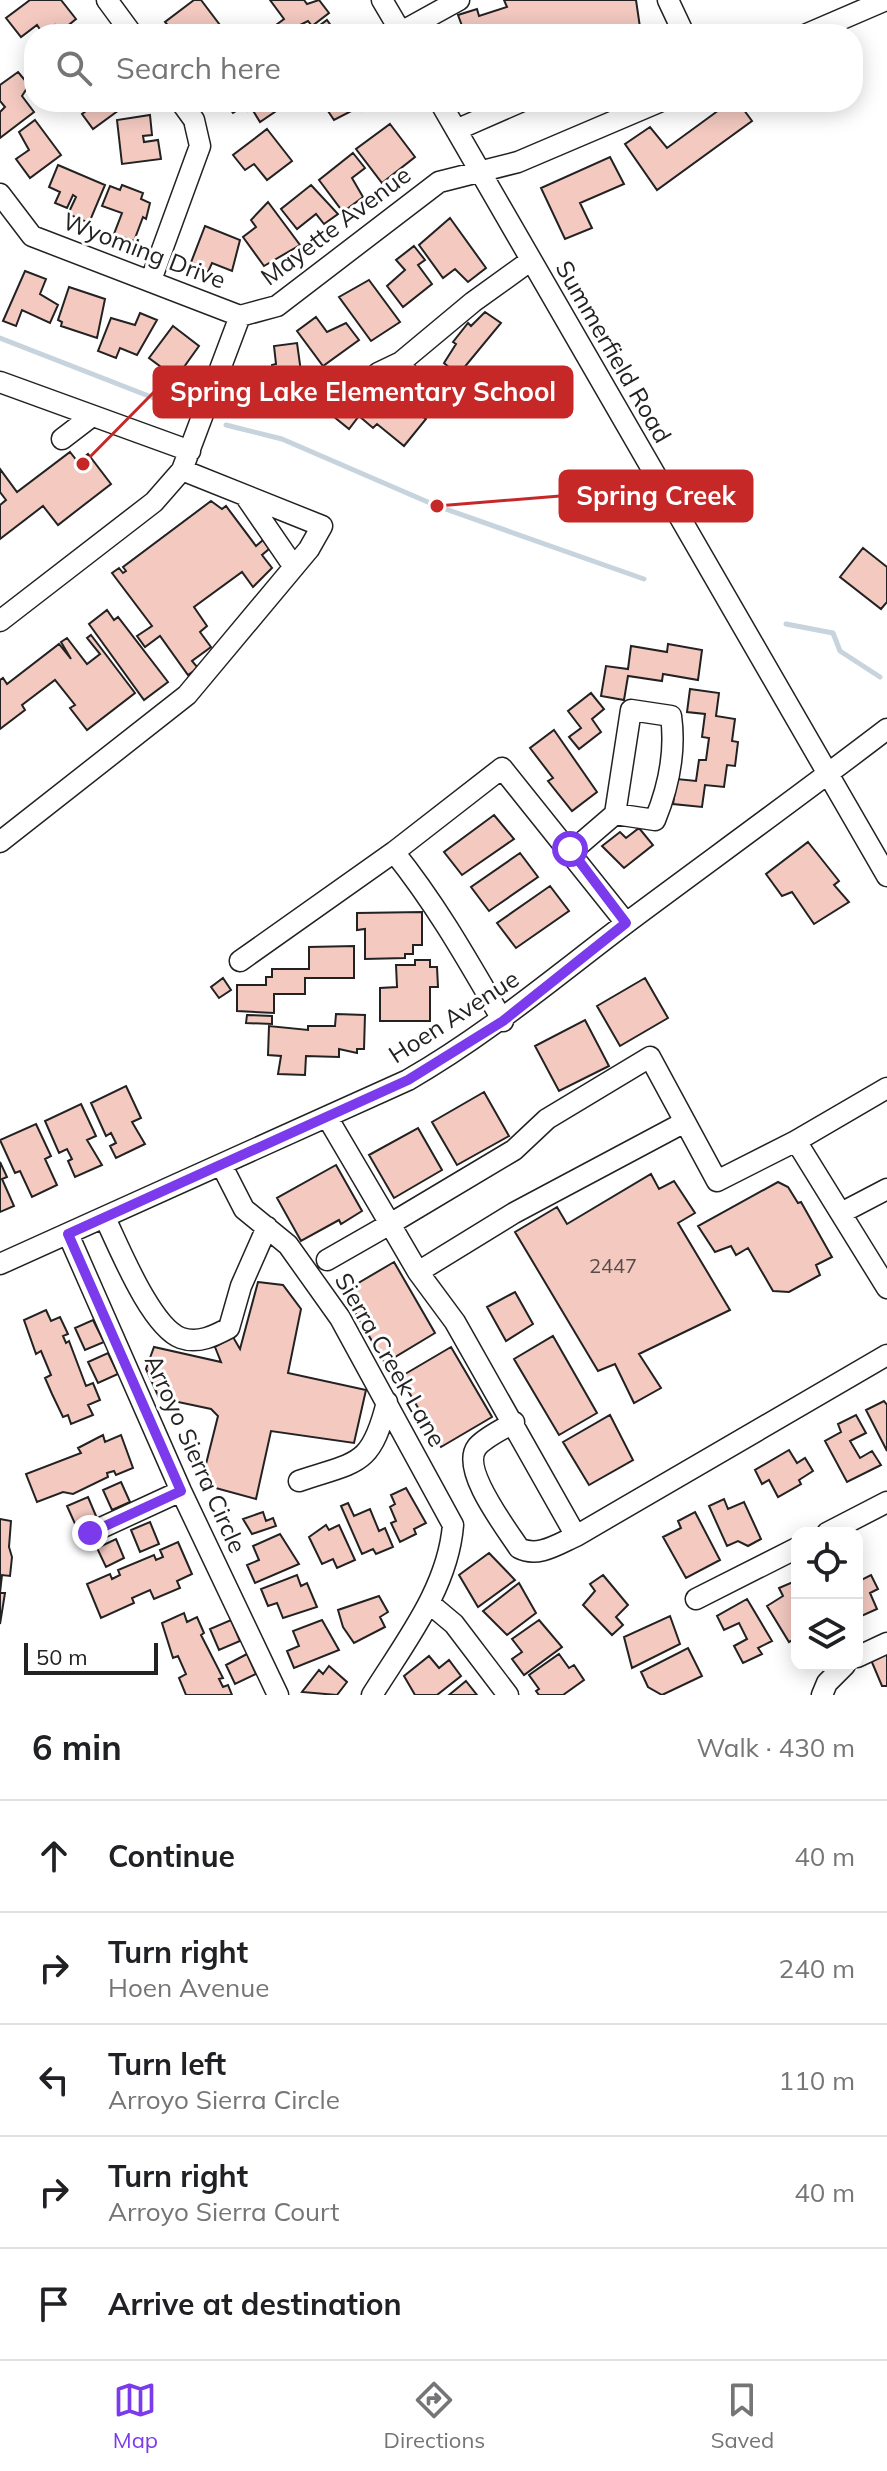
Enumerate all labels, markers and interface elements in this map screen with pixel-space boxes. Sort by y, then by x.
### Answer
search box [24,24,863,112]
icon: search [52,46,96,90]
text: Search here [116,49,281,87]
street label: Mayette Avenue [255,159,416,291]
street label: Wyoming Drive [59,205,230,295]
street label: Summerfield Road [550,255,678,448]
callout: Spring Lake Elementary School [154,367,572,417]
text: Spring Lake Elementary School [170,375,556,408]
callout: Spring Creek [560,471,752,521]
text: Spring Creek [576,479,736,512]
route start [552,831,588,867]
street label: Hoen Avenue [383,963,524,1069]
house number: 2447 [589,1253,637,1278]
street label: Sierra Creek Lane [329,1267,453,1452]
street label: Arroyo Sierra Circle [139,1350,253,1557]
route end [72,1515,108,1551]
map controls [791,1527,863,1671]
button: locate [791,1527,863,1599]
button: layers [791,1599,863,1671]
scale bar [24,1639,158,1675]
text: 50 m [36,1643,87,1671]
text: 6 min [32,1726,122,1769]
text: Walk · 430 m [696,1731,855,1764]
icon: ahead [32,1834,76,1878]
text: Continue [108,1837,235,1875]
text: 40 m [794,1840,855,1873]
text: Turn right [108,1933,248,1971]
icon: right [32,1946,76,1990]
text: 240 m [779,1952,855,1985]
text: Hoen Avenue [108,1971,270,2004]
text: Turn left [108,2045,226,2083]
icon: left [32,2058,76,2102]
text: 110 m [779,2064,855,2097]
text: Arroyo Sierra Circle [108,2083,340,2116]
text: Turn right [108,2157,248,2195]
icon: right [32,2170,76,2214]
text: 40 m [794,2176,855,2209]
text: Arroyo Sierra Court [108,2195,339,2228]
icon: arrive [32,2282,76,2326]
text: Arrive at destination [108,2285,402,2323]
tab: Map [113,2378,158,2454]
tab: Directions [384,2378,485,2454]
tab: Saved [711,2378,774,2454]

